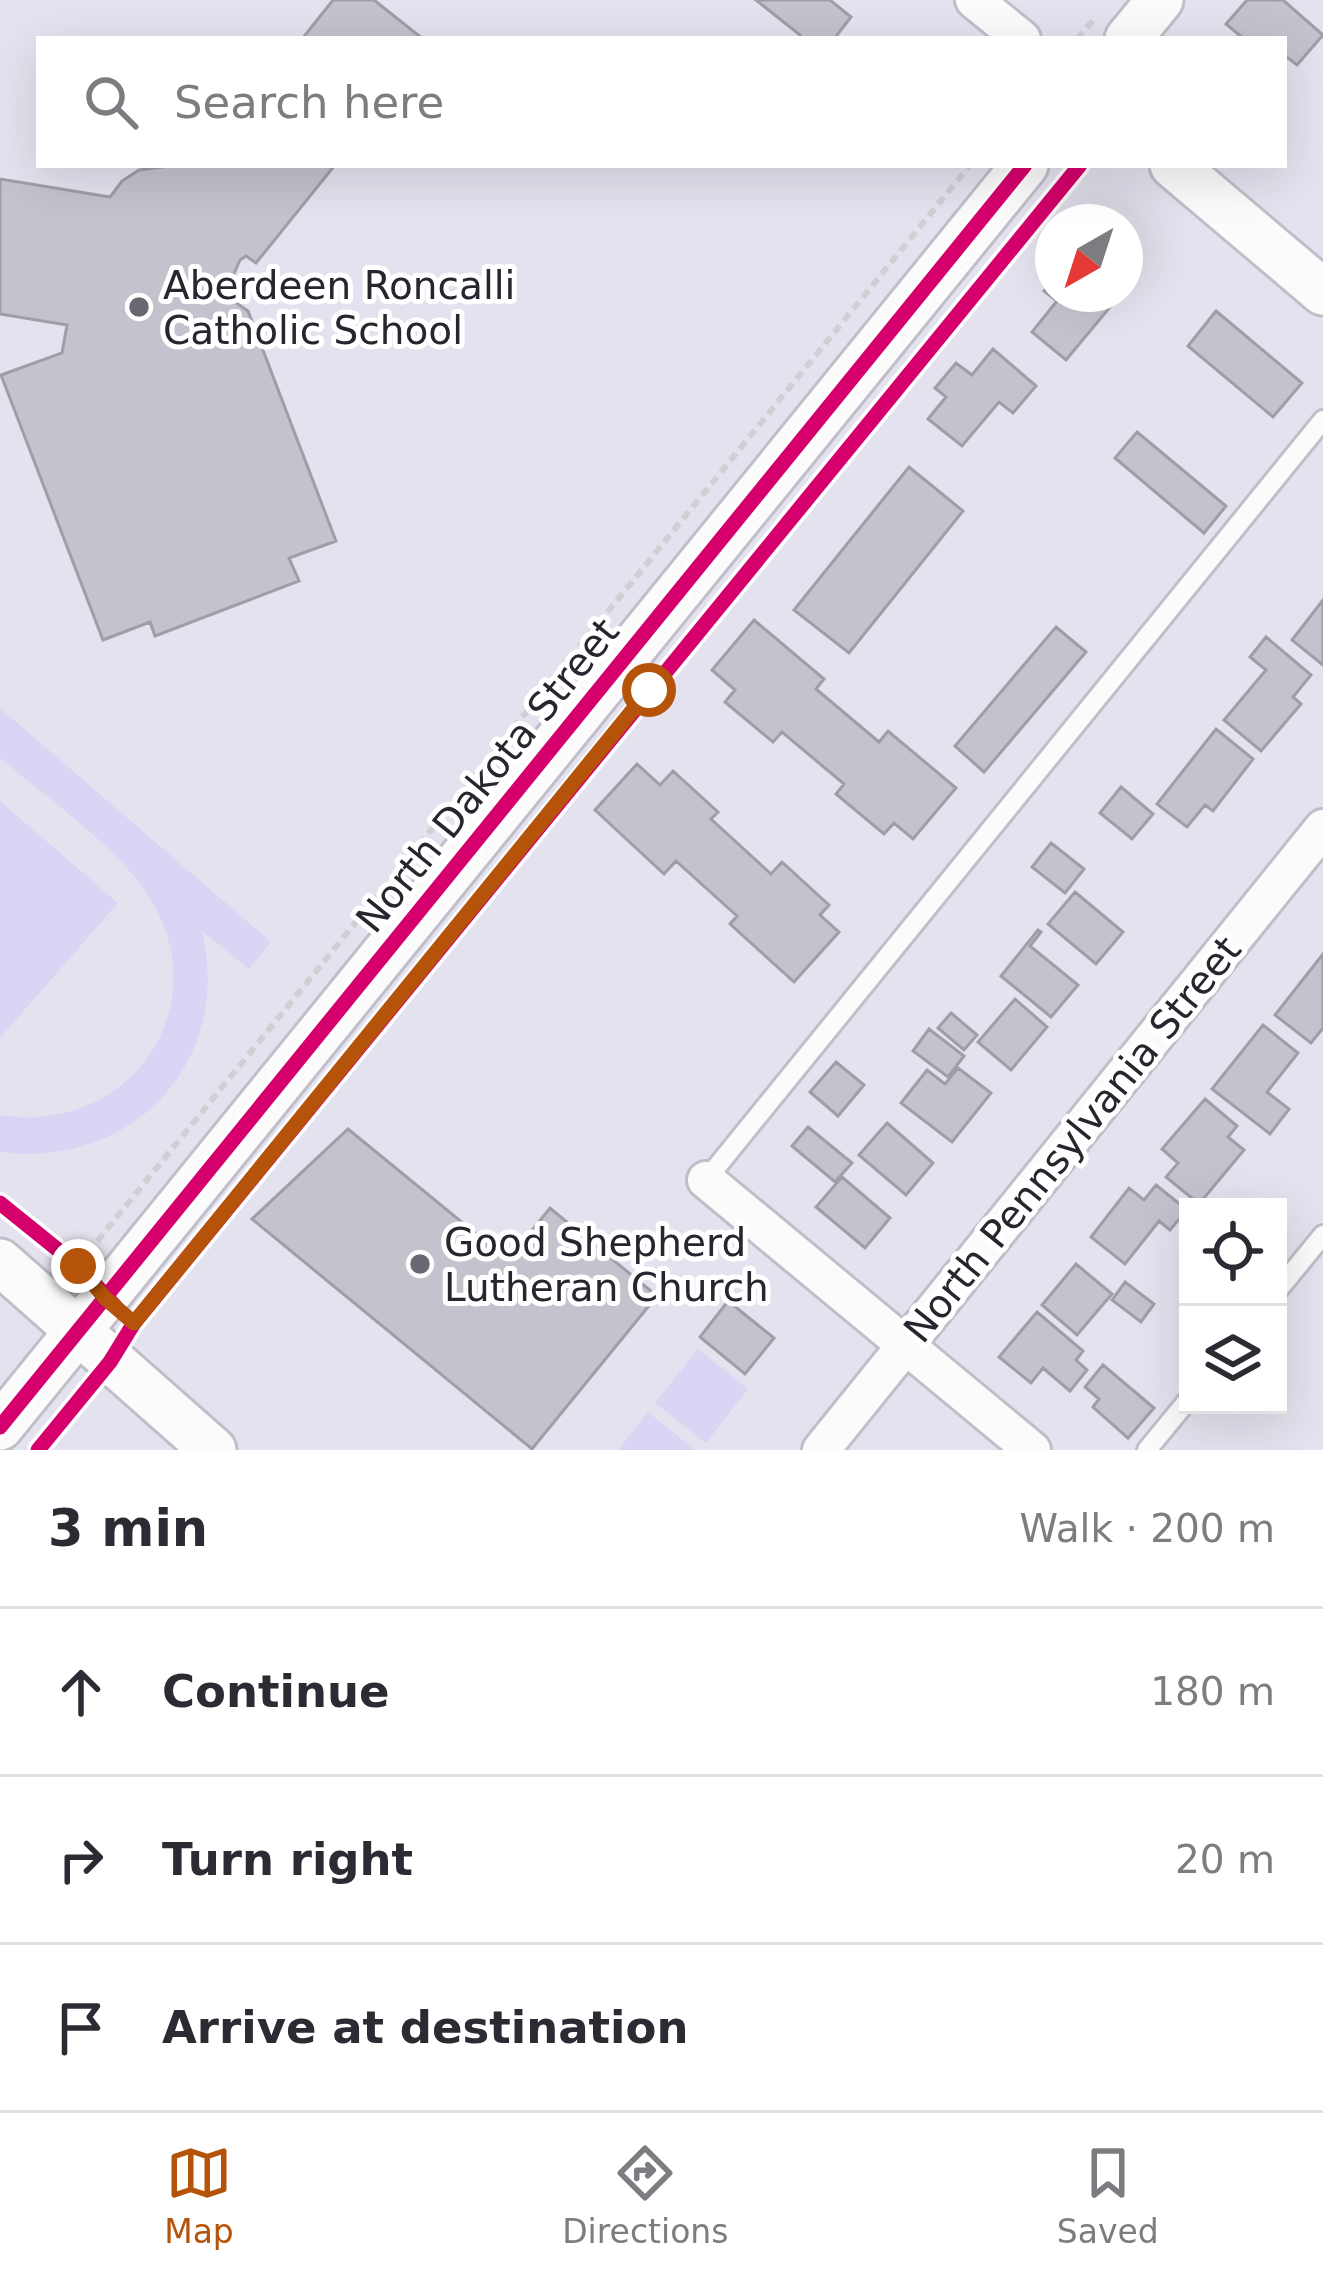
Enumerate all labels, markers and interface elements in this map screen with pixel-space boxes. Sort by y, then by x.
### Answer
search box [36,36,1287,168]
icon: search [78,69,144,135]
text: Search here [174,76,444,129]
north arrow [1035,204,1143,312]
place label: Aberdeen Roncalli Catholic School [163,263,515,353]
marker: Aberdeen Roncalli Catholic School [126,294,152,320]
street label: North Dakota Street [347,609,628,941]
route start [622,663,676,717]
street label: North Pennsylvania Street [895,928,1250,1351]
map controls [1179,1198,1287,1414]
button: locate [1179,1198,1287,1306]
place label: Good Shepherd Lutheran Church [444,1220,769,1310]
route end [51,1239,105,1293]
marker: Good Shepherd Lutheran Church [407,1251,433,1277]
button: layers [1179,1306,1287,1414]
text: 3 min [48,1499,208,1558]
text: Walk · 200 m [1020,1506,1275,1551]
icon: ahead [48,1659,114,1725]
text: Continue [162,1665,390,1718]
text: 180 m [1150,1669,1275,1714]
icon: right [48,1827,114,1893]
text: Turn right [162,1833,413,1886]
text: 20 m [1175,1837,1275,1882]
icon: arrive [48,1995,114,2061]
text: Arrive at destination [162,2001,688,2054]
tab: Map [164,2140,234,2251]
tab: Directions [562,2140,728,2251]
tab: Saved [1057,2140,1159,2251]

